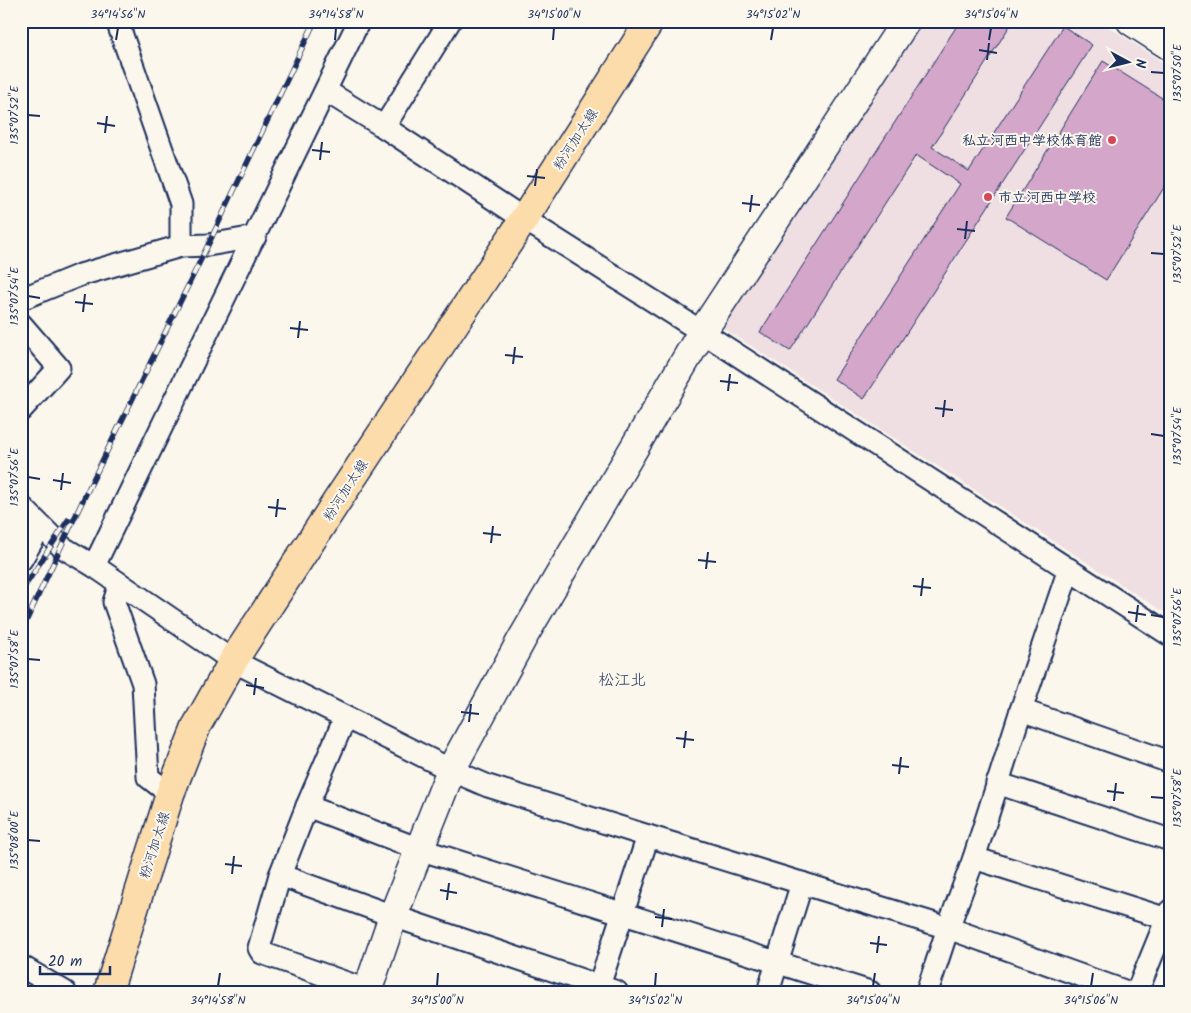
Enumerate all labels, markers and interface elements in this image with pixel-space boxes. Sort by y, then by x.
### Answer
text: 34°14'56"N [91,5,145,24]
text: 34°14'58"N [308,5,364,24]
text: 34°15'00"N [527,5,581,24]
text: 34°15'02"N [746,5,800,24]
text: 34°15'04"N [964,5,1018,24]
north arrow [1104,38,1154,88]
text: 135°07'50"E [1168,43,1187,102]
text: N [1128,58,1151,69]
text: 135°07'52"E [5,85,24,144]
street label: 粉河加太線 [548,104,604,175]
place label: 私立河西中学校体育館 [962,130,1102,152]
marker: 私立河西中学校体育館 [1106,134,1118,146]
place label: 市立河西中学校 [998,187,1096,209]
marker: 市立河西中学校 [982,191,994,203]
text: 135°07'52"E [1168,224,1187,283]
text: 135°07'54"E [5,266,24,325]
text: 135°07'54"E [1168,406,1187,465]
text: 135°07'56"E [5,447,24,506]
street label: 粉河加太線 [318,455,374,526]
text: 135°07'56"E [1168,587,1187,646]
text: 135°07'58"E [5,628,24,689]
district label: 松江北 [598,668,646,693]
text: 135°07'58"E [1168,767,1187,828]
text: 135°08'00"E [5,809,24,870]
street label: 粉河加太線 [134,809,176,882]
scale bar [40,943,110,975]
text: 20 m [48,950,82,974]
text: 34°14'58"N [190,991,246,1010]
text: 34°15'00"N [410,991,464,1010]
text: 34°15'02"N [628,991,682,1010]
text: 34°15'04"N [846,991,900,1010]
text: 34°15'06"N [1064,991,1118,1010]

